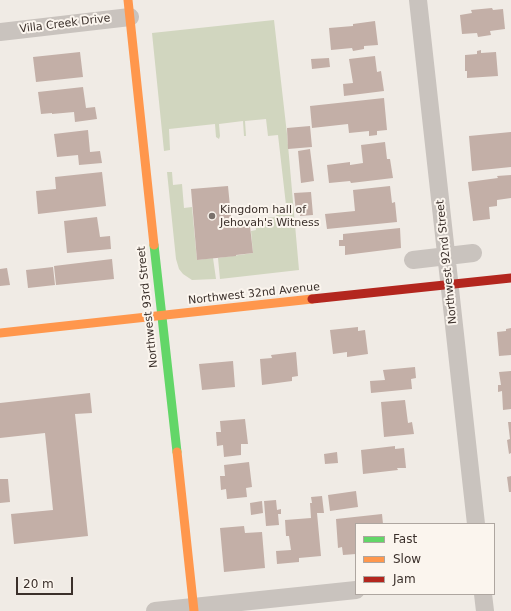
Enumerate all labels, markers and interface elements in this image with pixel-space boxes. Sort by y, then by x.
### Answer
street label: Villa Creek Drive [19,12,111,36]
street label: Northwest 92nd Street [434,199,460,325]
place label: Kingdom hall of Jehovah's Witness [220,203,319,229]
marker: Kingdom hall of Jehovah's Witness [207,211,217,221]
street label: Northwest 93rd Street [135,245,161,369]
street label: Northwest 32nd Avenue [187,281,321,307]
legend [355,523,495,595]
text: Fast [393,532,417,546]
text: Slow [393,552,421,566]
scale bar [18,569,75,595]
text: Jam [393,572,416,586]
text: 20 m [23,577,54,591]

